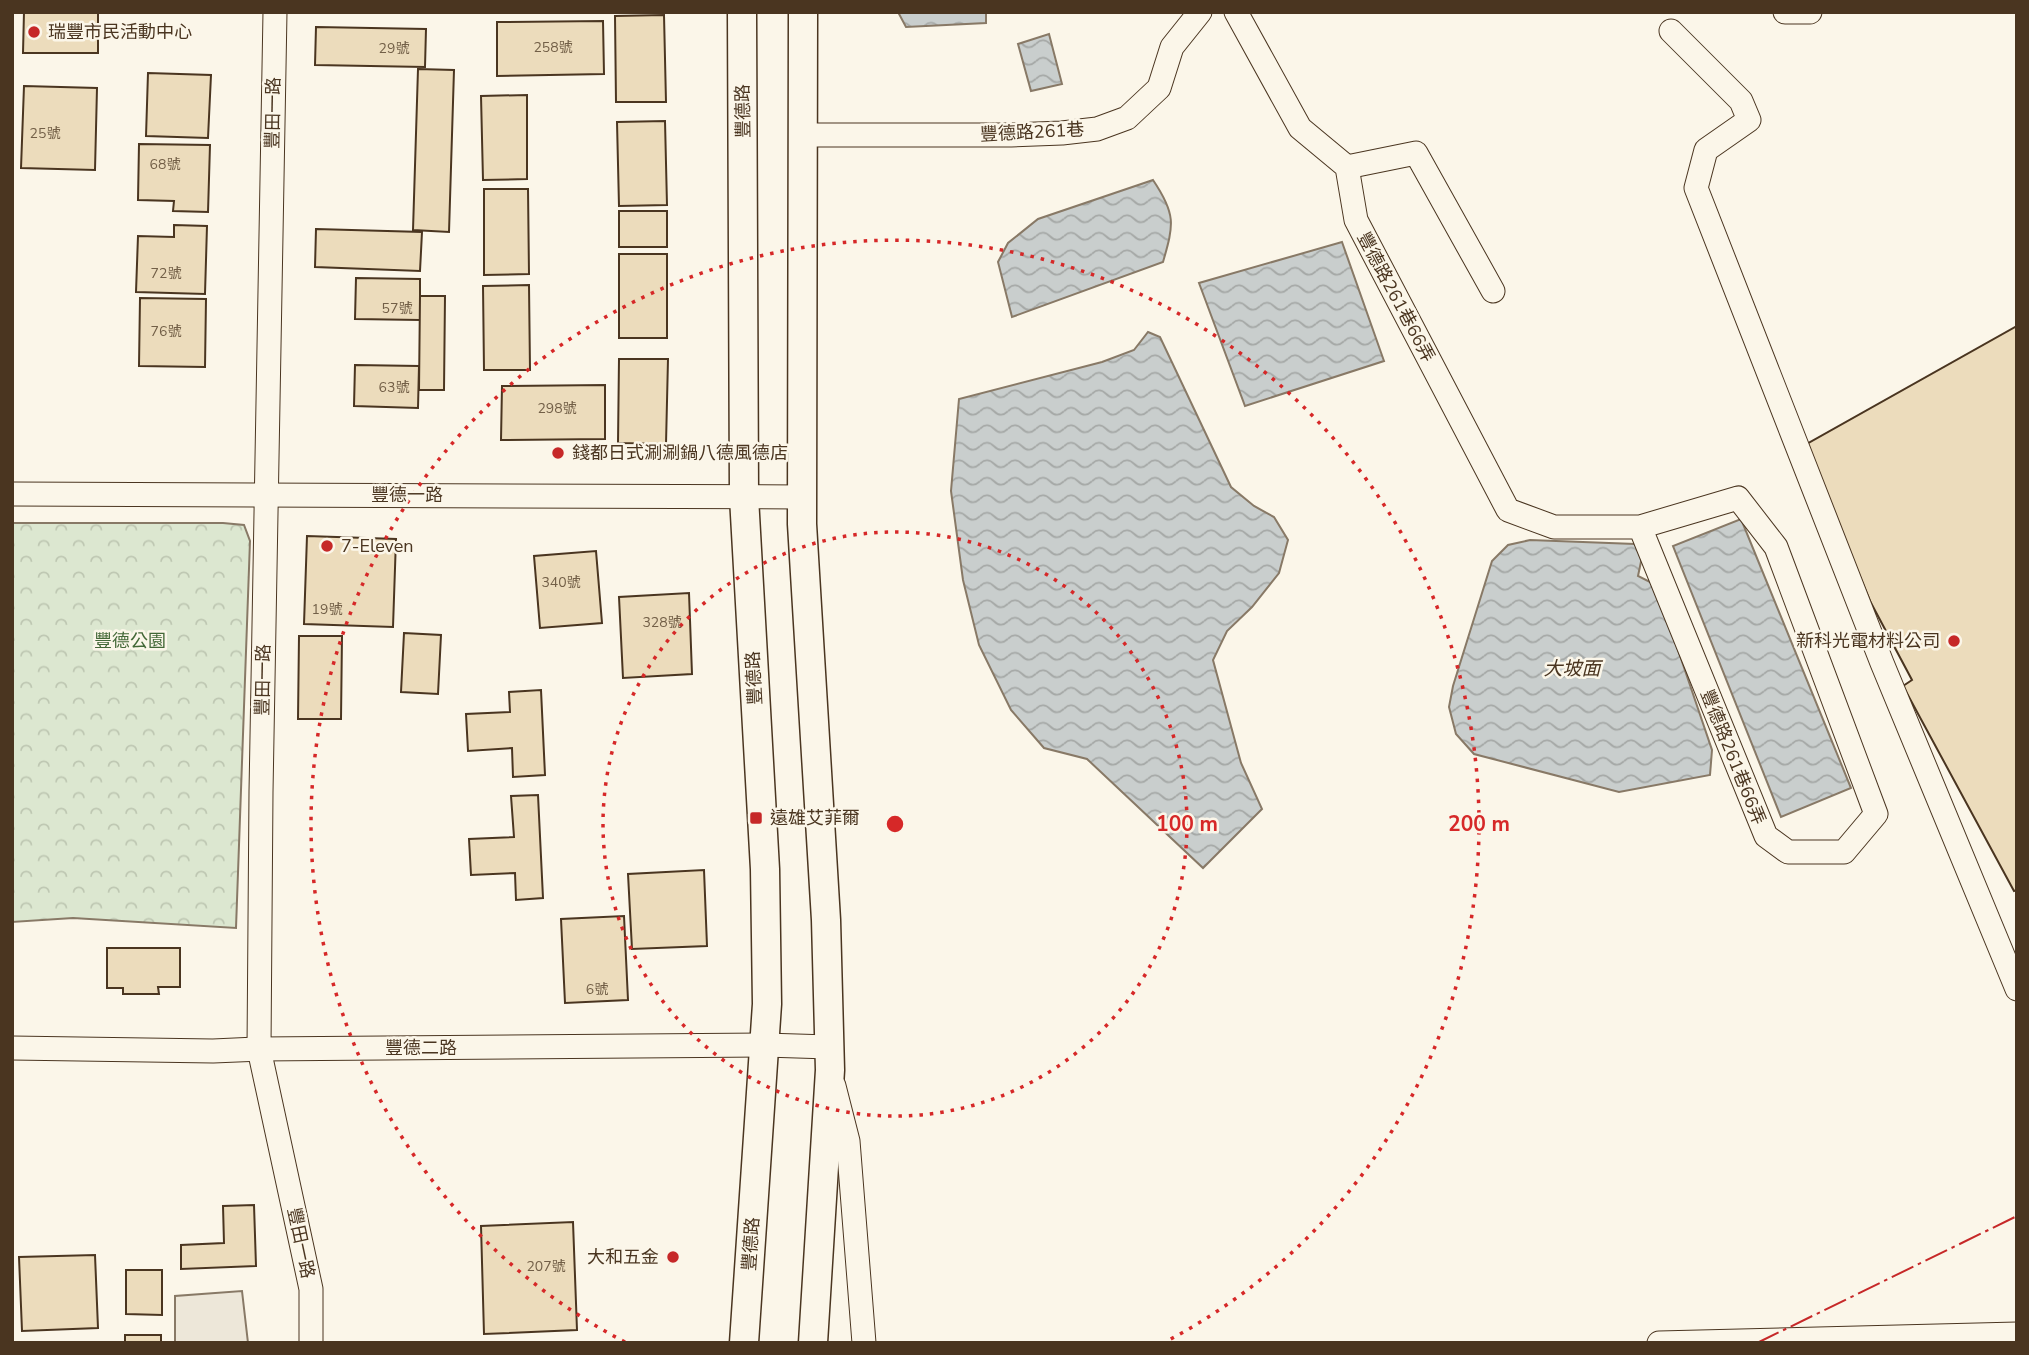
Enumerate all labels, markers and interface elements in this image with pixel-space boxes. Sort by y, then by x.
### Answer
place label: 瑞豐市民活動中心 [48,20,192,44]
marker: 瑞豐市民活動中心 [26,24,42,40]
house number: 258號 [533,38,573,57]
house number: 29號 [379,39,409,58]
street label: 豐田一路 [260,77,286,149]
street label: 豐德路 [731,84,755,138]
street label: 豐德路261巷 [979,117,1085,147]
house number: 25號 [30,124,60,143]
house number: 68號 [150,155,180,174]
street label: 豐德路261巷66弄 [1352,228,1440,366]
house number: 72號 [151,264,181,283]
house number: 57號 [382,299,412,318]
house number: 76號 [151,322,181,341]
house number: 63號 [379,378,409,397]
house number: 298號 [537,399,577,418]
place label: 錢都日式涮涮鍋八德風德店 [572,441,788,465]
marker: 錢都日式涮涮鍋八德風德店 [550,445,566,461]
street label: 豐德一路 [371,483,443,507]
place label: 7-Eleven [341,534,414,558]
marker: 7-Eleven [319,538,335,554]
house number: 340號 [541,573,581,592]
house number: 19號 [312,600,342,619]
house number: 328號 [642,613,682,632]
park label: 豐德公園 [94,629,166,653]
place label: 新科光電材料公司 [1796,629,1940,653]
marker: 新科光電材料公司 [1946,633,1962,649]
street label: 豐田一路 [250,644,276,716]
street label: 豐德路 [741,650,767,706]
water label: 大坡面 [1543,656,1603,682]
street label: 豐德路261巷66弄 [1695,686,1771,828]
place label: 遠雄艾菲爾 [770,806,860,830]
marker: 遠雄艾菲爾 [748,810,764,826]
text: 100 m [1156,810,1218,838]
text: 200 m [1448,810,1510,838]
centre of rings [883,812,907,836]
house number: 6號 [586,980,608,999]
street label: 豐德二路 [385,1036,457,1060]
street label: 豐田一路 [282,1205,320,1281]
street label: 豐德路 [737,1216,765,1272]
place label: 大和五金 [587,1245,659,1269]
marker: 大和五金 [665,1249,681,1265]
house number: 207號 [526,1257,566,1276]

